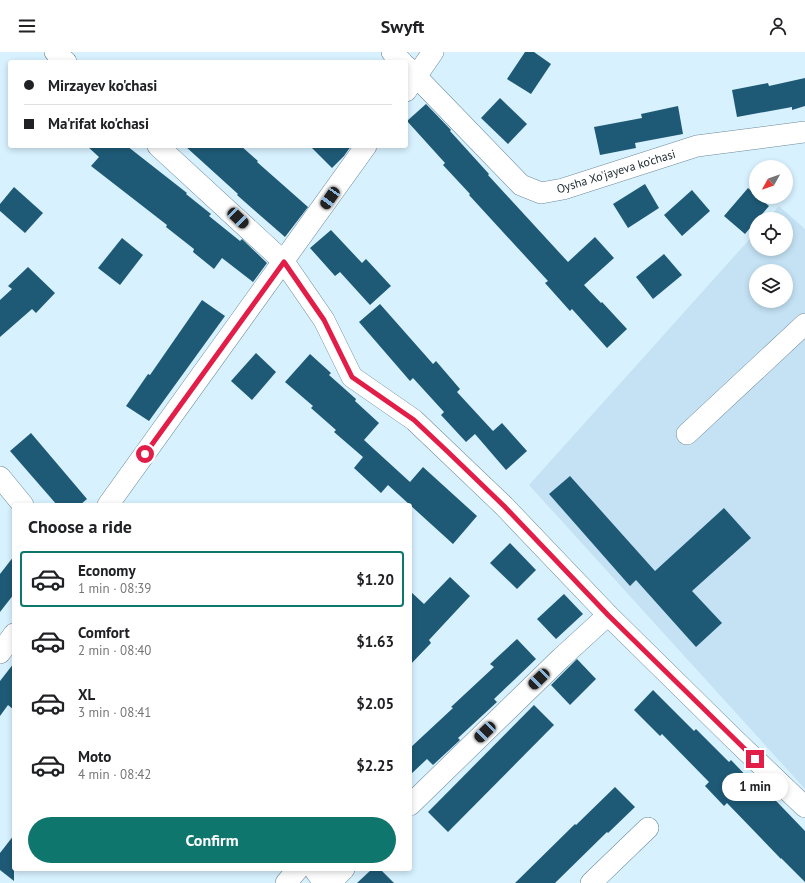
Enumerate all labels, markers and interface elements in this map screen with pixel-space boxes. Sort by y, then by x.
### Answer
icon: menu [16,15,38,37]
text: Swyft [381,15,424,38]
icon: person [767,15,789,37]
text: Mirzayev ko'chasi [48,76,157,95]
text: Ma'rifat ko'chasi [48,114,149,133]
street label: Oysha Xo'jayeva ko'chasi [555,146,677,196]
north arrow [749,160,793,204]
map controls [749,160,793,308]
car [318,185,342,211]
car [225,205,251,231]
button: locate [749,212,793,256]
button: layers [749,264,793,308]
route start [136,445,154,463]
text: Choose a ride [28,515,132,538]
icon: car [30,561,66,597]
text: Economy [78,561,136,580]
text: $1.20 [356,570,394,589]
text: 1 min · 08:39 [78,580,151,597]
icon: car [30,623,66,659]
text: Comfort [78,623,130,642]
text: $1.63 [356,632,394,651]
text: 2 min · 08:40 [78,642,151,659]
car [526,666,552,692]
icon: car [30,685,66,721]
text: XL [78,685,95,704]
text: $2.05 [356,694,394,713]
text: 3 min · 08:41 [78,704,151,721]
car [472,719,498,745]
icon: car [30,747,66,783]
text: Moto [78,747,111,766]
route end [746,750,764,768]
text: $2.25 [356,756,394,775]
text: 4 min · 08:42 [78,766,151,783]
callout: 1 min [722,773,788,801]
text: 1 min [739,778,771,795]
button: Confirm [28,817,396,863]

